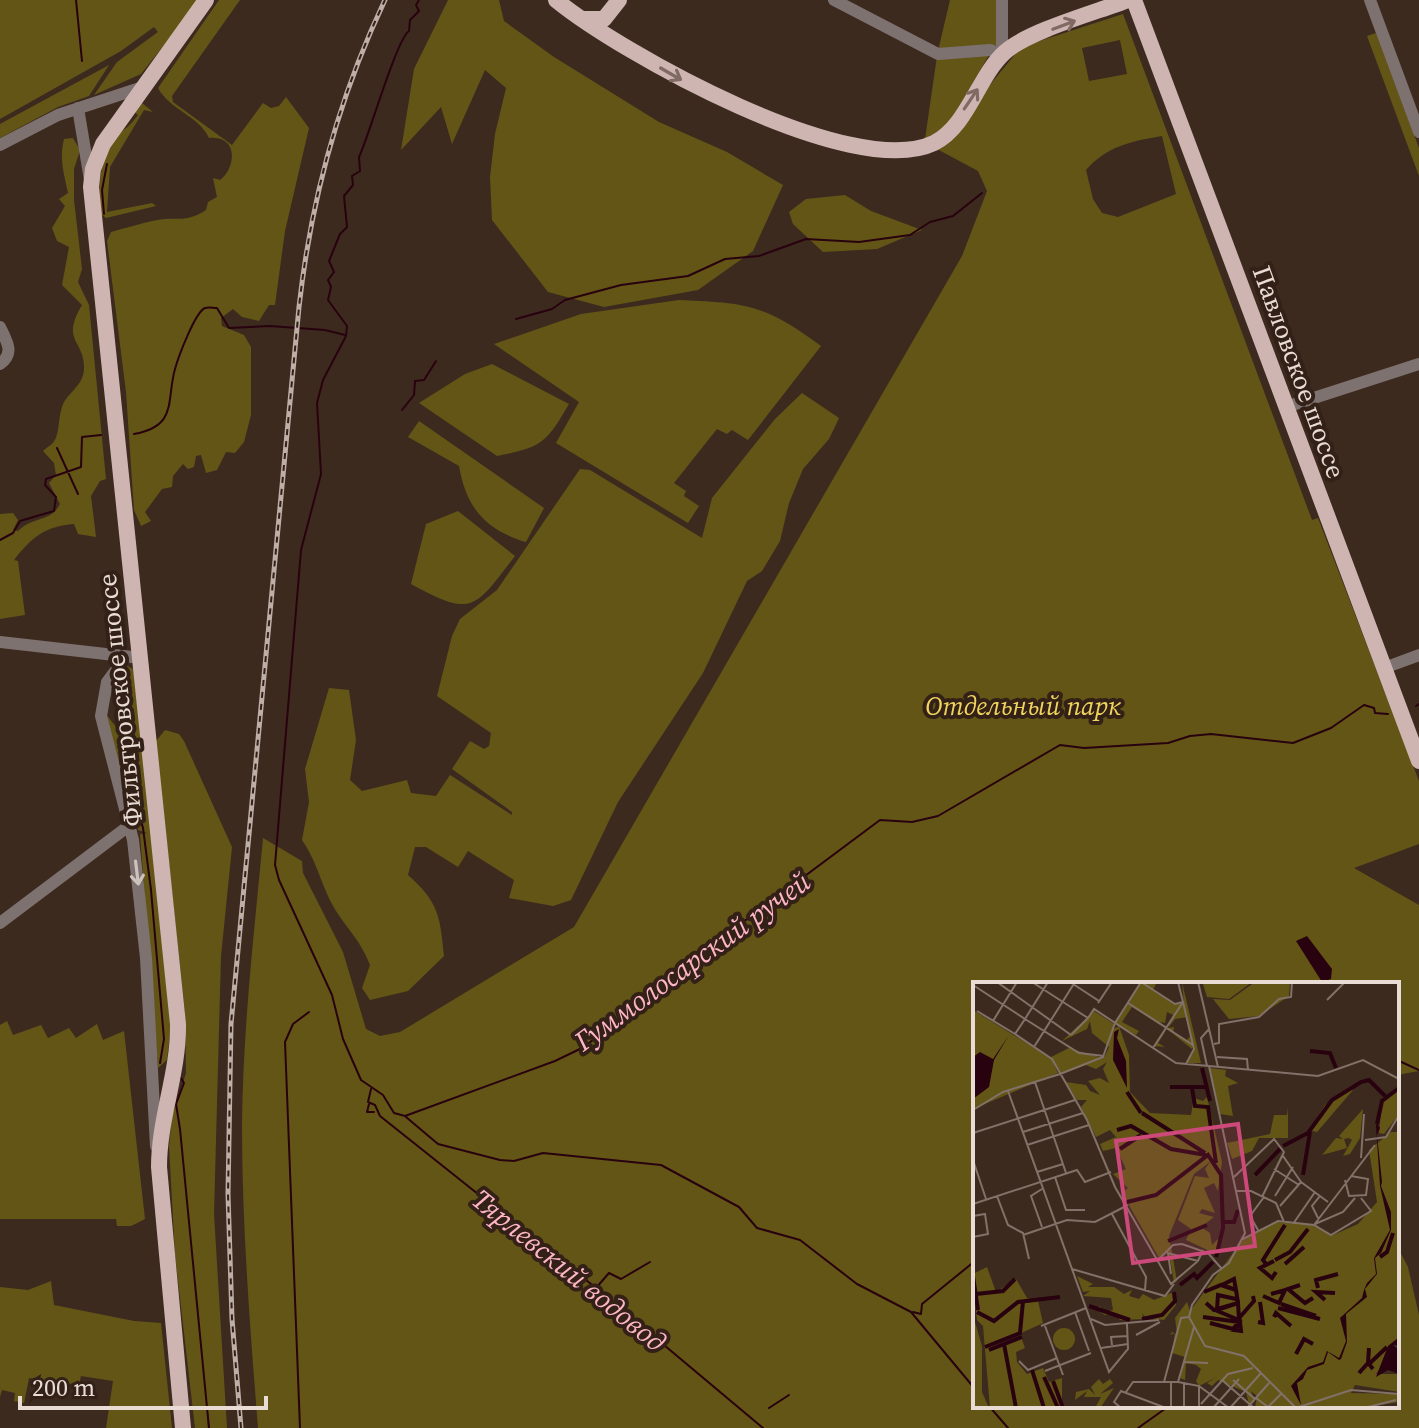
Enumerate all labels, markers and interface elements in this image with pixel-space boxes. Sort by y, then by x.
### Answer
one-way arrow [1051,17,1076,31]
one-way arrow [659,67,683,82]
one-way arrow [963,88,980,110]
street label: Павловское шоссе [1244,261,1354,483]
street label: Фильтровское шоссе [89,572,151,828]
park label: Отдельный парк [925,688,1121,724]
one-way arrow [130,859,145,886]
water label: Гуммолосарский ручей [565,862,818,1060]
inset map [973,982,1399,1408]
water label: Тярлевский водовод [464,1180,674,1360]
scale bar [20,1360,266,1410]
text: 200 m [32,1371,95,1404]

